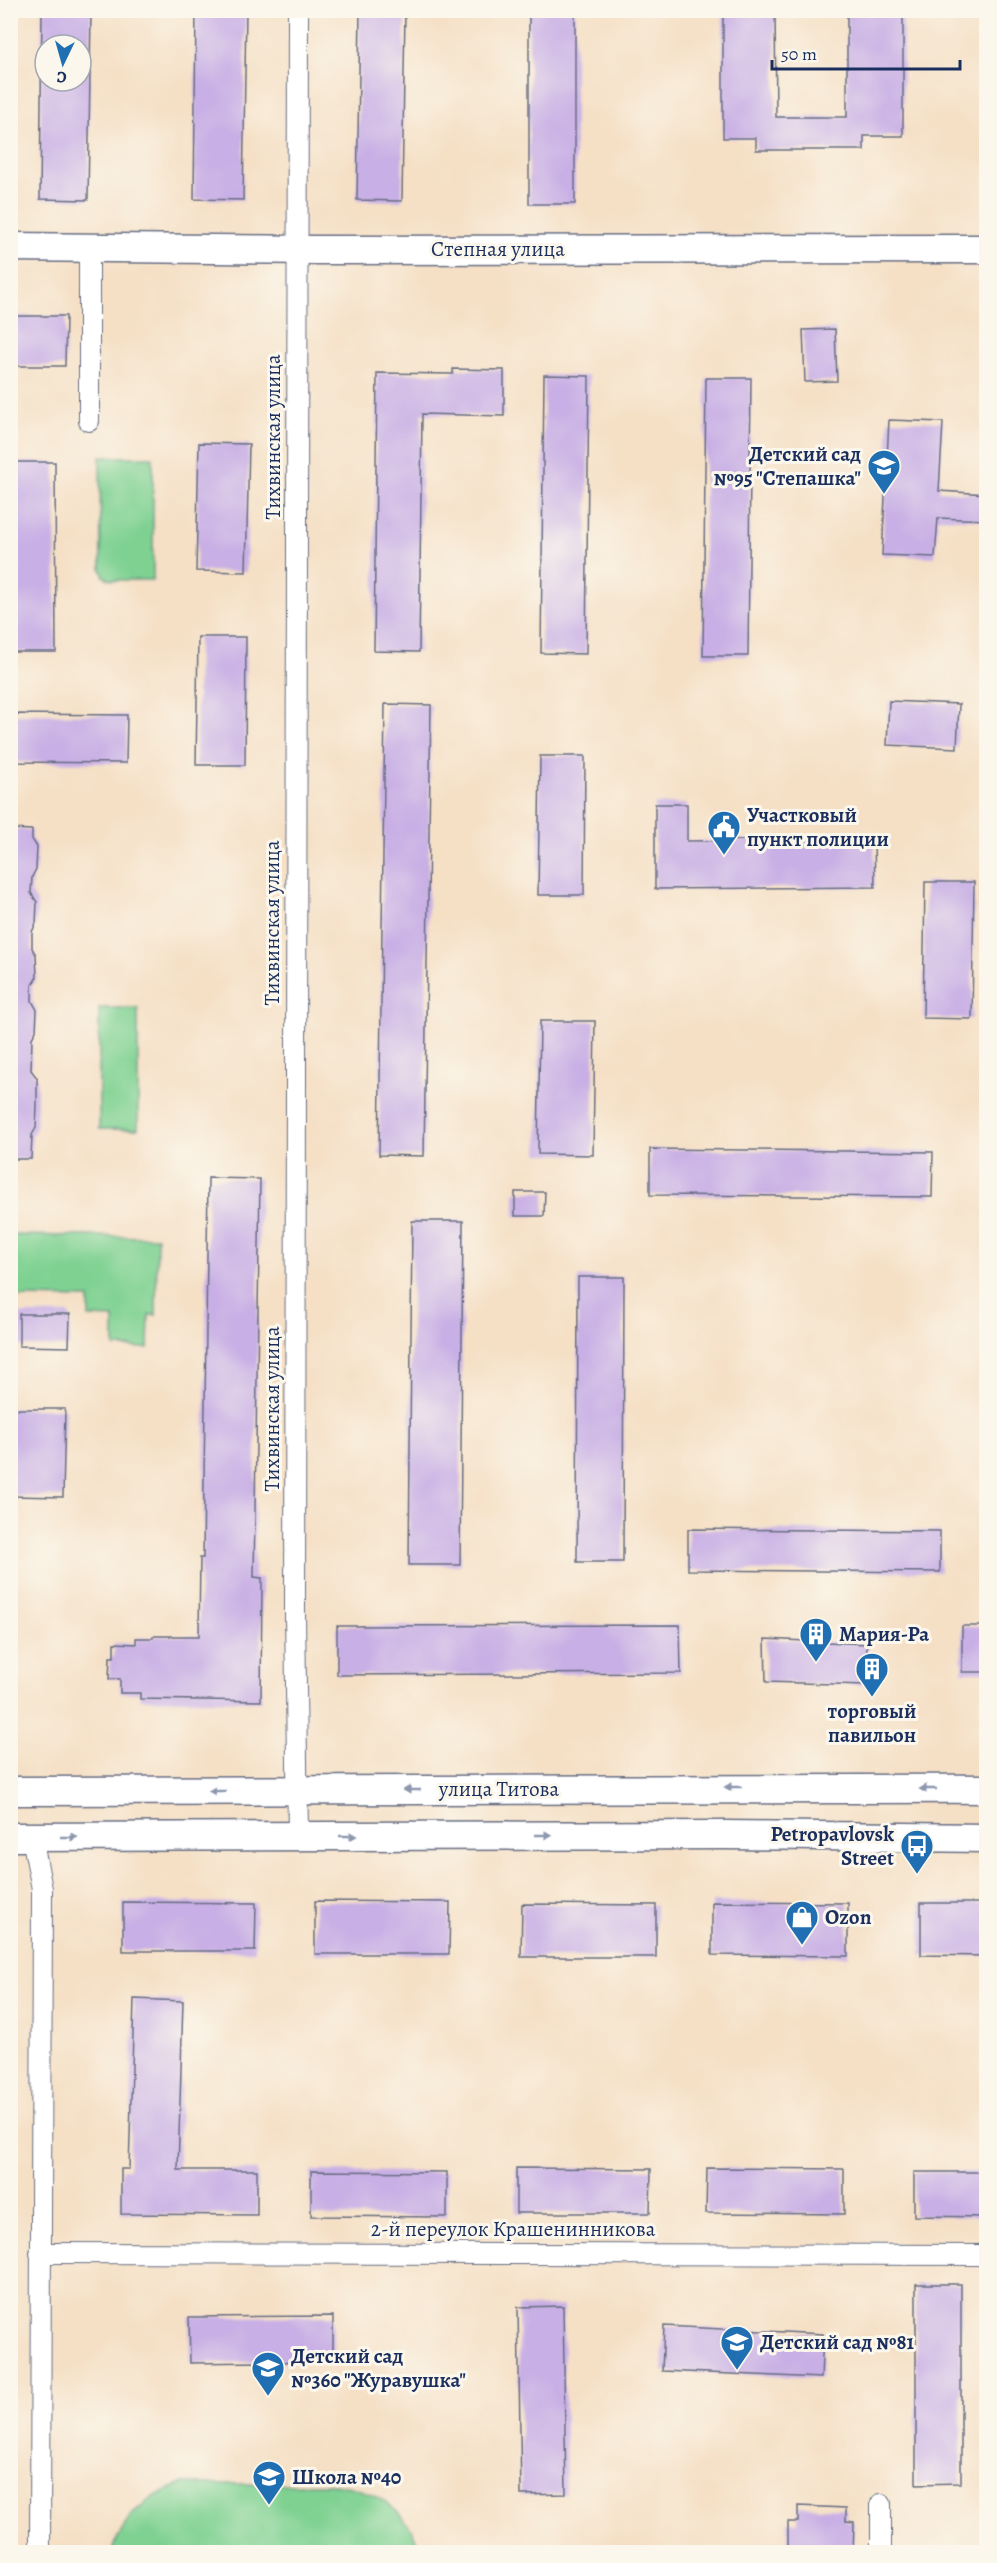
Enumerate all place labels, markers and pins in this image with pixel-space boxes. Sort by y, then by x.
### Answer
place label: Детский сад №95 "Степашка" [714,440,861,492]
school or university icon: Детский сад №95 "Степашка" [866,448,902,495]
place label: Участковый пункт полиции [747,801,889,853]
public building icon: Участковый пункт полиции [706,809,742,856]
building icon: Мария-Ра [798,1616,834,1663]
place label: Мария-Ра [839,1620,929,1648]
building icon: торговый павильон [854,1651,890,1698]
place label: торговый павильон [828,1697,916,1749]
place label: Petropavlovsk Street [770,1820,894,1872]
bus stop icon: Petropavlovsk Street [899,1828,935,1875]
shop icon: Ozon [784,1899,820,1946]
place label: Ozon [825,1903,872,1931]
school or university icon: Детский сад №81 [719,2324,755,2371]
place label: Детский сад №81 [760,2328,915,2356]
place label: Детский сад №360 "Журавушка" [291,2342,466,2394]
school or university icon: Детский сад №360 "Журавушка" [250,2350,286,2397]
school or university icon: Школа №40 [251,2459,287,2506]
place label: Школа №40 [292,2463,402,2491]

